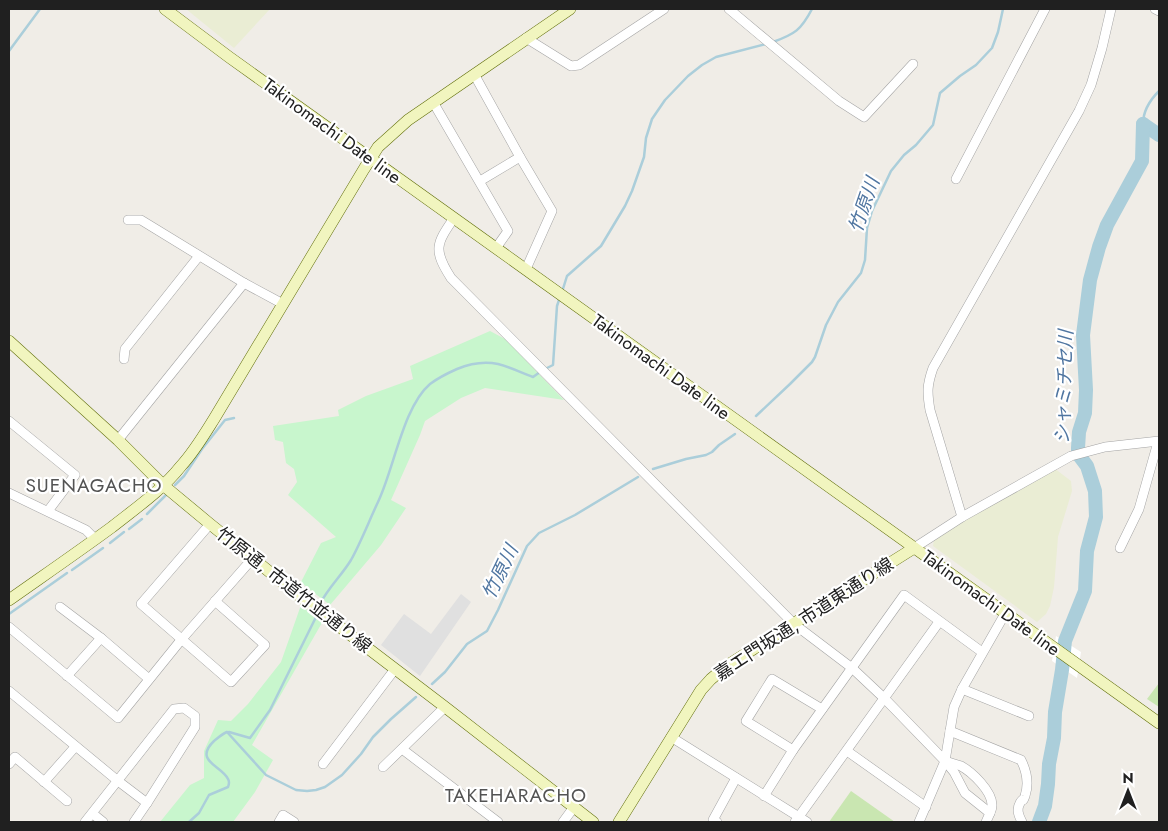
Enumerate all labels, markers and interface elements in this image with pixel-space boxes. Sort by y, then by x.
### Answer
street label: Takinomachi Date line [257,72,407,190]
water label: 竹原川 [842,172,887,236]
street label: Takinomachi Date line [586,308,736,426]
water label: シャミチセ川 [1049,328,1080,444]
district label: SUENAGACHO [25,472,163,499]
street label: 竹原通, 市道竹並通り線 [211,521,377,659]
water label: 竹原川 [475,539,526,604]
street label: Takinomachi Date line [916,544,1066,662]
street label: 嘉エ門坂通, 市道東通り線 [709,551,899,687]
north arrow [1103,766,1153,816]
text: N [1122,768,1134,788]
district label: TAKEHARACHO [445,782,587,809]

